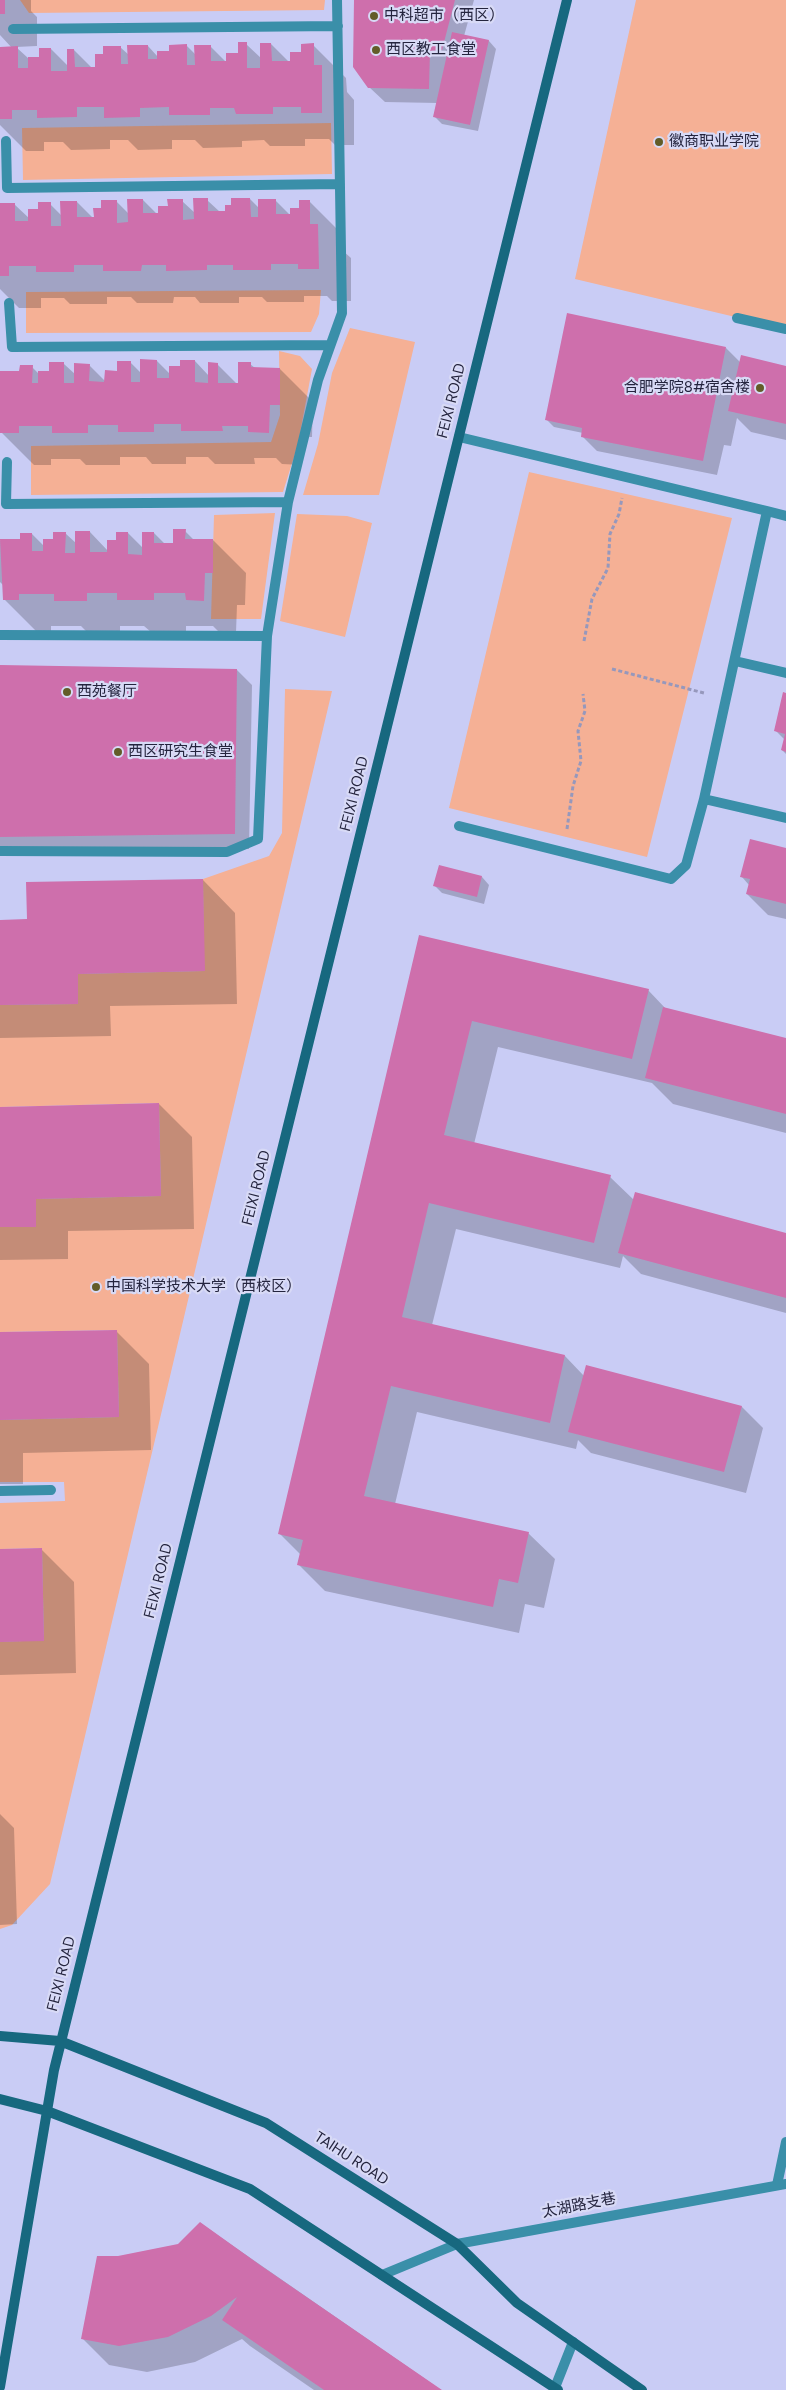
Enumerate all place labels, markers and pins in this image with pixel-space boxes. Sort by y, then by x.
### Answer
place label: 中科超市（西区） [384,7,504,25]
marker: 中科超市（西区） [368,10,380,22]
place label: 西区教工食堂 [386,41,476,59]
marker: 西区教工食堂 [370,44,382,56]
place label: 徽商职业学院 [669,133,759,151]
marker: 徽商职业学院 [653,136,665,148]
place label: 合肥学院8#宿舍楼 [624,379,750,397]
marker: 合肥学院8#宿舍楼 [754,382,766,394]
place label: 西苑餐厅 [77,683,137,701]
marker: 西苑餐厅 [61,686,73,698]
place label: 西区研究生食堂 [128,743,233,761]
marker: 西区研究生食堂 [112,746,124,758]
place label: 中国科学技术大学（西校区） [106,1278,301,1296]
marker: 中国科学技术大学（西校区） [90,1281,102,1293]

